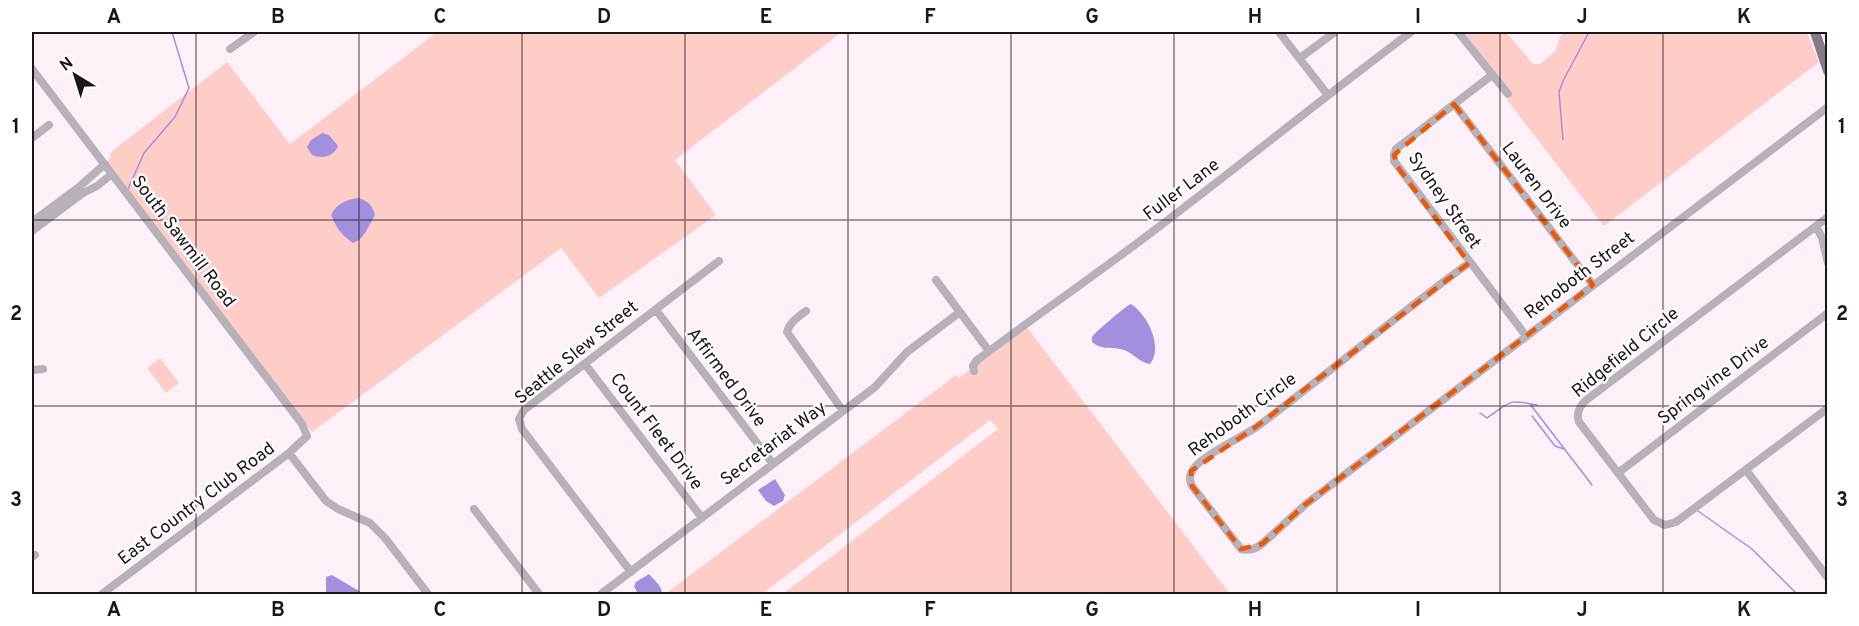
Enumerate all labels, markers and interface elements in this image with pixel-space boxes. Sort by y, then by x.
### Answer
text: A [107,5,121,31]
text: B [271,5,285,31]
text: C [434,5,446,31]
text: D [597,5,611,31]
text: E [760,5,772,31]
text: F [924,5,936,31]
text: G [1085,5,1099,31]
text: H [1248,5,1262,31]
text: I [1415,5,1421,31]
text: J [1576,5,1588,31]
text: K [1737,5,1751,31]
north arrow [45,45,105,105]
text: N [56,53,78,76]
text: 1 [12,115,20,141]
text: 1 [1838,115,1846,141]
street label: Lauren Drive [1496,138,1576,234]
street label: Sydney Street [1402,148,1486,254]
street label: Fuller Lane [1139,154,1225,226]
street label: South Sawmill Road [126,171,240,313]
street label: Rehoboth Street [1520,227,1640,325]
street label: Seattle Slew Street [510,296,643,410]
text: 2 [10,302,22,328]
text: 2 [1836,302,1848,328]
street label: Ridgefield Circle [1568,303,1684,403]
street label: Affirmed Drive [681,324,771,432]
street label: Springvine Drive [1654,332,1774,431]
street label: Rehoboth Circle [1184,368,1302,462]
street label: Count Fleet Drive [604,369,707,495]
street label: Secretariat Way [716,397,831,492]
street label: East Country Club Road [114,438,280,571]
text: 3 [10,488,22,514]
text: 3 [1836,488,1848,514]
text: A [107,598,121,624]
text: B [271,598,285,624]
text: C [434,598,446,624]
text: D [597,598,611,624]
text: E [760,598,772,624]
text: F [924,598,936,624]
text: G [1085,598,1099,624]
text: H [1248,598,1262,624]
text: I [1415,598,1421,624]
text: J [1576,598,1588,624]
text: K [1737,598,1751,624]

